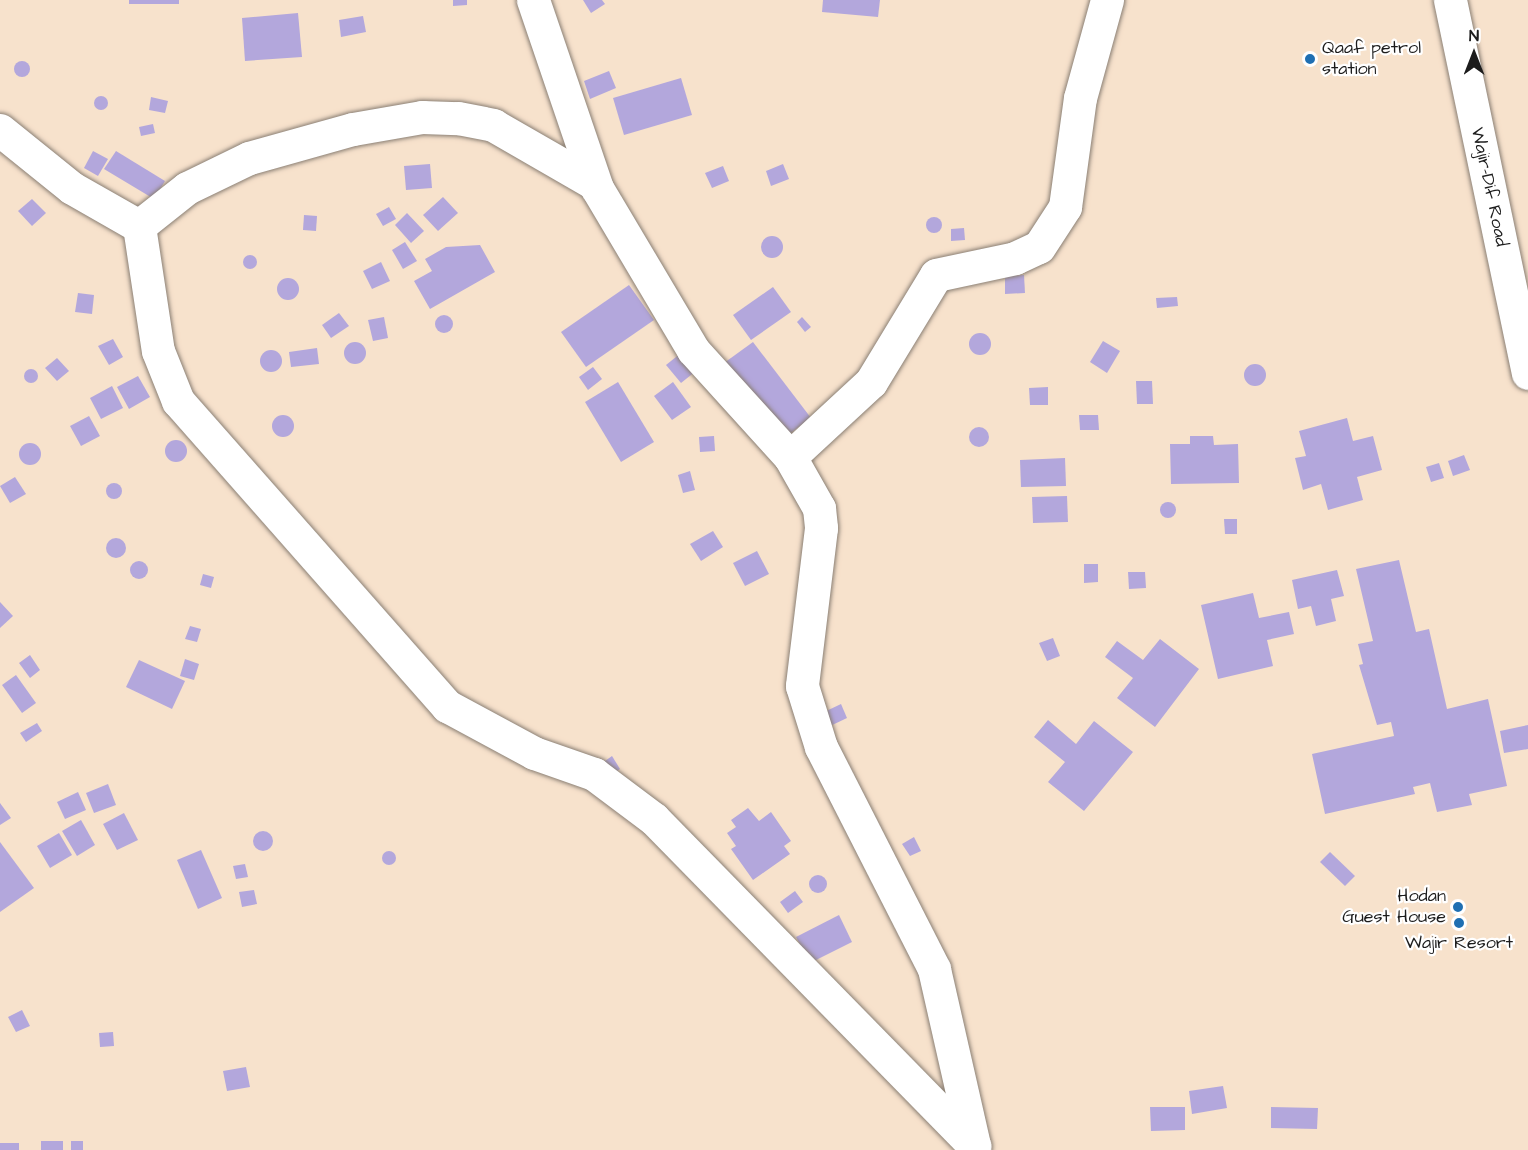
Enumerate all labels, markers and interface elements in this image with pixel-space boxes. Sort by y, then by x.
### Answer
north arrow [1444,24,1504,84]
text: N [1469,25,1479,47]
place label: Qaaf petrol station [1322,38,1421,80]
marker: Qaaf petrol station [1303,52,1317,66]
street label: Wajir-Dif Road [1466,125,1512,249]
place label: Hodan Guest House [1342,886,1446,928]
marker: Hodan Guest House [1451,900,1465,914]
marker: Wajir Resort [1452,916,1466,930]
place label: Wajir Resort [1405,932,1513,954]

